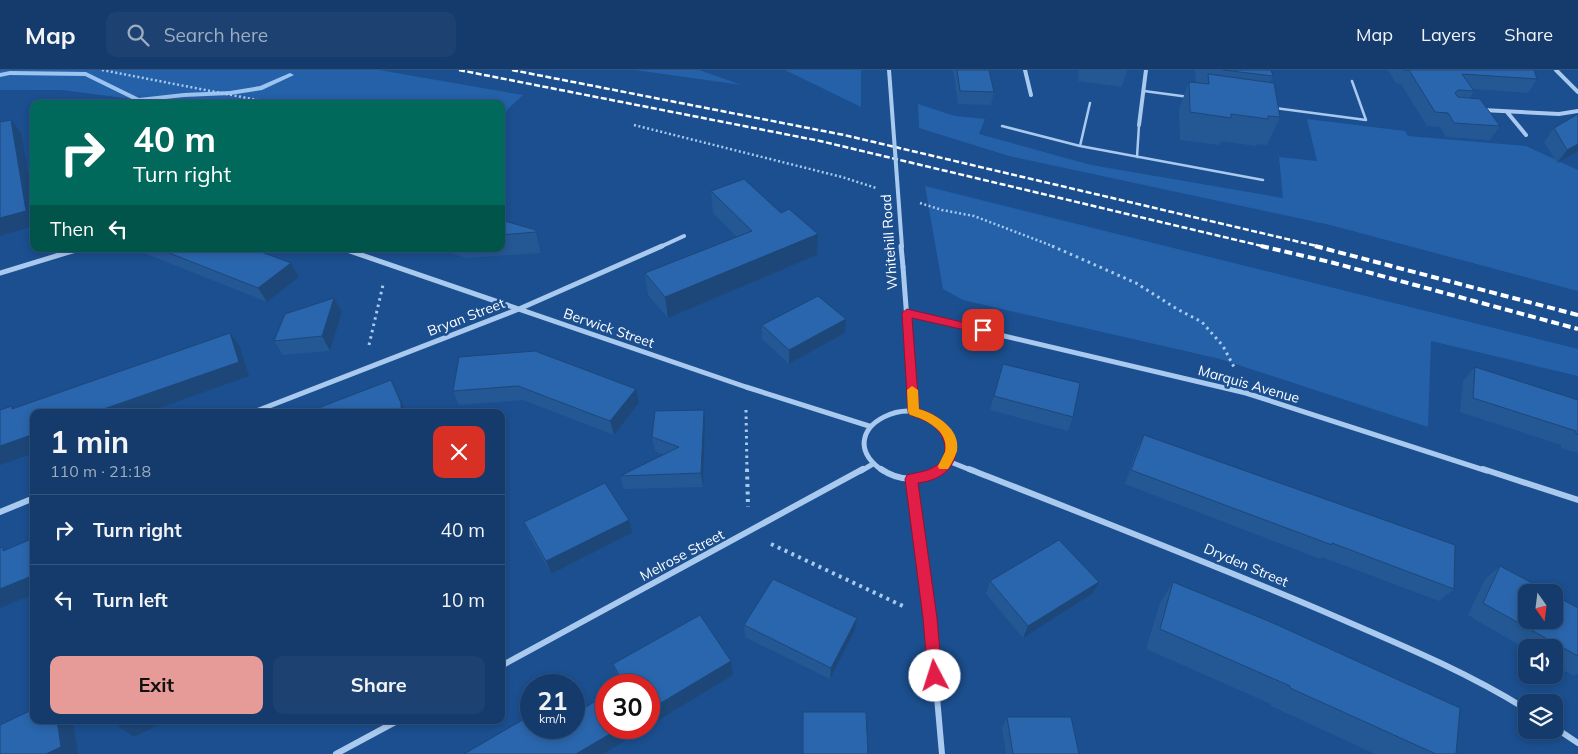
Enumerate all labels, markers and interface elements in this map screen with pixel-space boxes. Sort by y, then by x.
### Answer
search box [106,12,456,57]
text: Map [25,20,76,50]
icon: search [124,21,152,49]
text: Search here [164,23,268,47]
text: Map [1356,23,1393,46]
text: Layers [1421,23,1476,46]
text: Share [1504,23,1553,46]
text: 40 m [133,117,216,161]
icon: right [50,120,115,185]
text: Turn right [133,160,231,188]
street label: Whitehill Road [877,194,901,290]
icon: left [104,215,132,243]
text: Then [50,217,94,241]
street label: Bryan Street [425,294,507,340]
street label: Berwick Street [561,304,657,352]
pin [962,309,1004,351]
icon: arrive [969,316,997,344]
street label: Marquis Avenue [1196,361,1302,407]
text: 1 min [50,423,129,461]
button: close [433,426,485,478]
text: 110 m · 21:18 [50,461,151,481]
icon: right [50,516,78,544]
text: Turn right [93,518,182,542]
text: 40 m [441,518,485,542]
street label: Melrose Street [637,525,727,585]
street label: Dryden Street [1201,539,1291,591]
north arrow [1518,584,1562,629]
map controls [1518,584,1563,739]
icon: left [50,586,78,614]
text: Turn left [93,588,168,612]
text: 10 m [441,588,485,612]
button: sound [1518,639,1563,684]
position arrow [908,649,960,701]
button: Exit [50,656,263,714]
button: Share [273,656,485,714]
speed limit sign: 30 [595,674,660,739]
text: 21 [537,685,568,716]
button: layers [1518,694,1563,739]
text: km/h [539,711,566,726]

